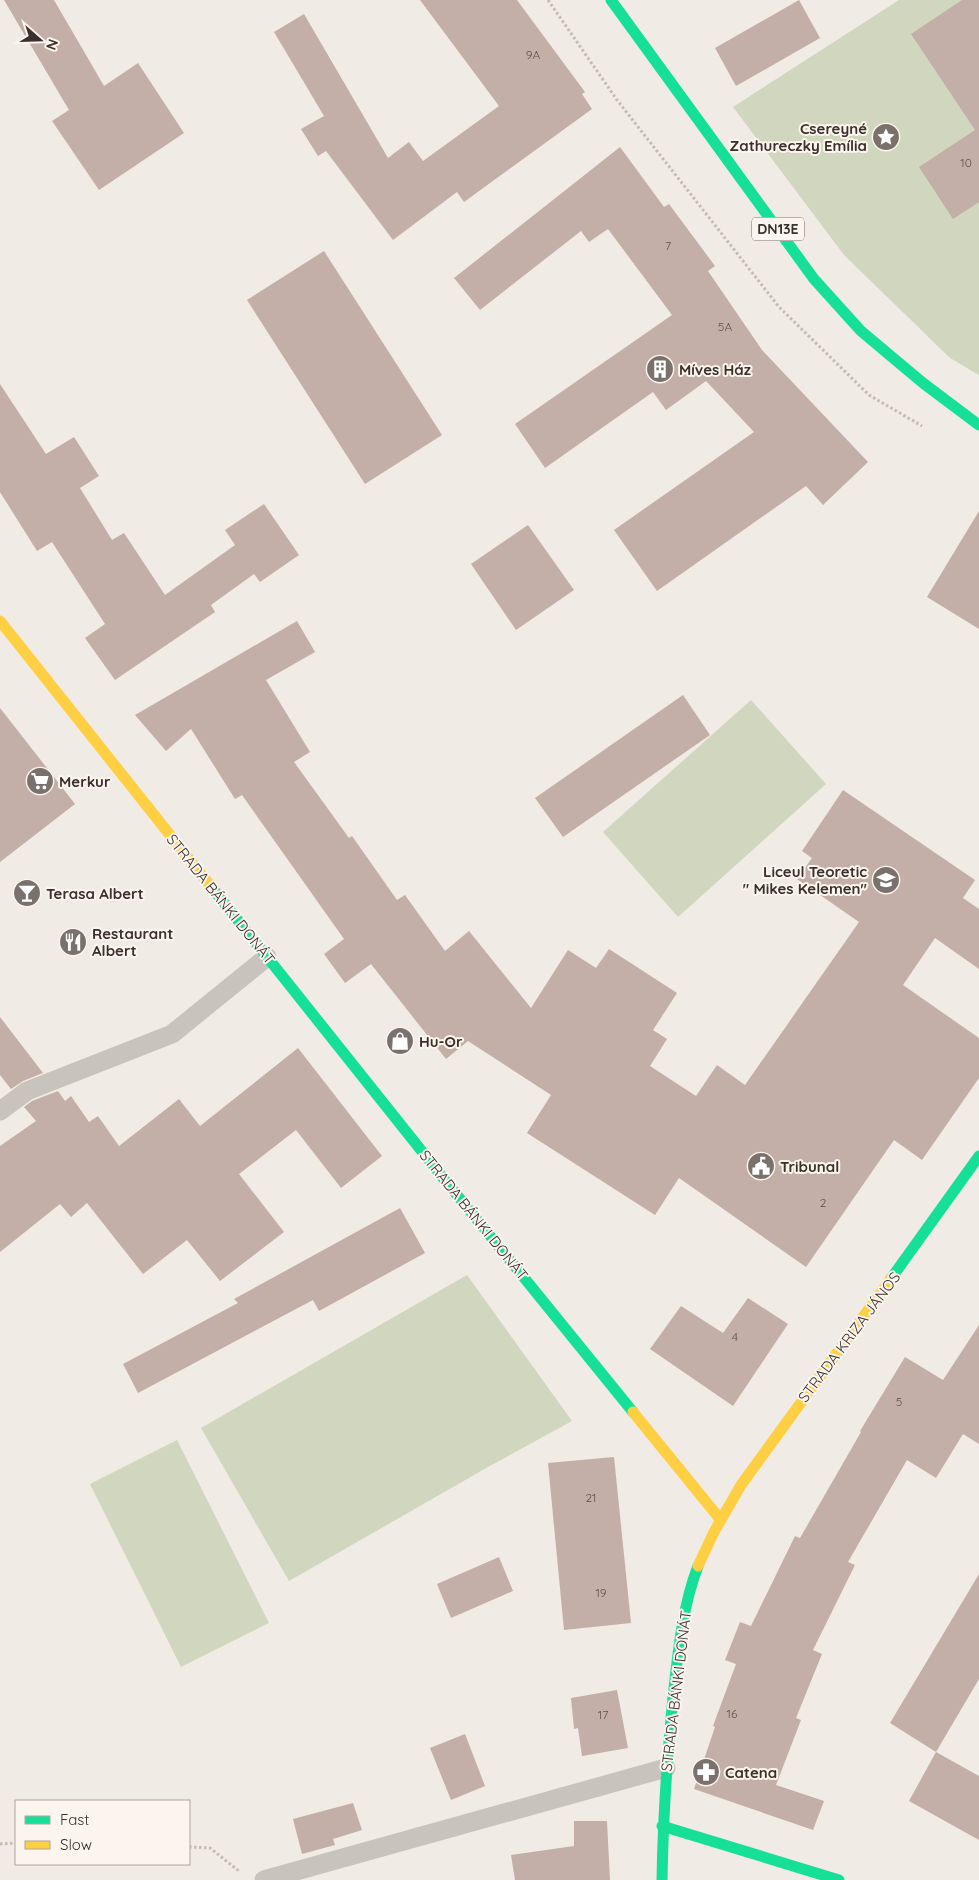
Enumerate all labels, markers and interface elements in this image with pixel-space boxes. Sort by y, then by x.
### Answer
north arrow [15,15,65,65]
text: N [42,37,62,52]
house number: 9A [526,47,540,62]
place label: Csereyné Zathureczky Emília [730,119,867,155]
place icon: Csereyné Zathureczky Emília [871,122,901,152]
house number: 10 [960,155,972,170]
road number: DN13E [752,218,804,240]
house number: 7 [665,238,671,253]
house number: 5A [718,319,732,334]
building icon: Míves Ház [645,354,675,384]
place label: Míves Ház [679,360,751,379]
supermarket icon: Merkur [25,766,55,796]
place label: Merkur [59,772,111,791]
street label: STRADA BÁNKI DONÁT [163,830,279,968]
place label: Liceul Teoretic " Mikes Kelemen" [743,862,868,898]
school or university icon: Liceul Teoretic " Mikes Kelemen" [871,865,901,895]
bar icon: Terasa Albert [12,878,42,908]
place label: Terasa Albert [46,884,144,903]
place label: Restaurant Albert [92,924,173,960]
restaurant icon: Restaurant Albert [58,927,88,957]
shop icon: Hu-Or [385,1026,415,1056]
place label: Hu-Or [419,1032,463,1051]
street label: STRADA BÁNKI DONÁT [416,1146,532,1284]
public building icon: Tribunal [746,1151,776,1181]
place label: Tribunal [780,1157,839,1176]
house number: 2 [820,1195,827,1210]
street label: STRADA KRIZA JÁNOS [794,1268,904,1406]
house number: 4 [732,1329,738,1344]
house number: 5 [896,1394,902,1409]
house number: 21 [585,1490,597,1505]
house number: 19 [595,1585,607,1600]
street label: STRADA BÁNKI DONÁT [657,1609,695,1773]
house number: 16 [727,1706,738,1721]
house number: 17 [598,1707,608,1722]
pharmacy icon: Catena [691,1757,721,1787]
place label: Catena [725,1763,777,1782]
legend [15,1800,190,1865]
text: Fast [60,1810,89,1829]
text: Slow [60,1835,92,1854]

